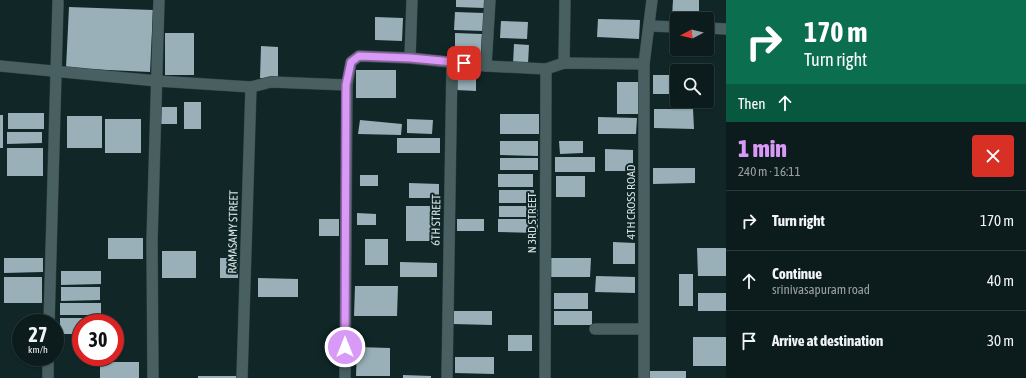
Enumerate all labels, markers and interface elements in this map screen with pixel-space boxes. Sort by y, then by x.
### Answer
north arrow [670,12,714,56]
map controls [670,12,714,108]
icon: right [738,16,790,68]
text: 170 m [804,16,867,48]
pin [447,46,481,80]
text: Turn right [804,49,867,70]
icon: arrive [453,52,475,74]
button: search [670,64,714,108]
icon: ahead [774,92,796,114]
text: Then [738,95,766,112]
text: 1 min [738,135,787,162]
button: close [972,135,1014,177]
street label: 4TH CROSS ROAD [624,164,638,240]
text: 240 m · 16:11 [738,164,801,179]
street label: RAMASAMY STREET [225,189,241,274]
street label: N 3RD STREET [525,192,539,253]
street label: 6TH STREET [429,193,443,246]
icon: right [738,210,760,232]
text: Turn right [772,212,825,229]
text: 170 m [980,212,1014,229]
text: Continue [772,265,822,282]
icon: ahead [738,270,760,292]
text: 40 m [987,272,1014,289]
text: srinivasapuram road [772,282,870,297]
speed limit sign: 30 [72,314,124,366]
text: 27 [29,323,47,346]
position arrow [324,326,366,368]
icon: arrive [738,330,760,352]
text: Arrive at destination [772,332,883,349]
text: 30 m [987,332,1014,349]
text: km/h [28,344,48,355]

